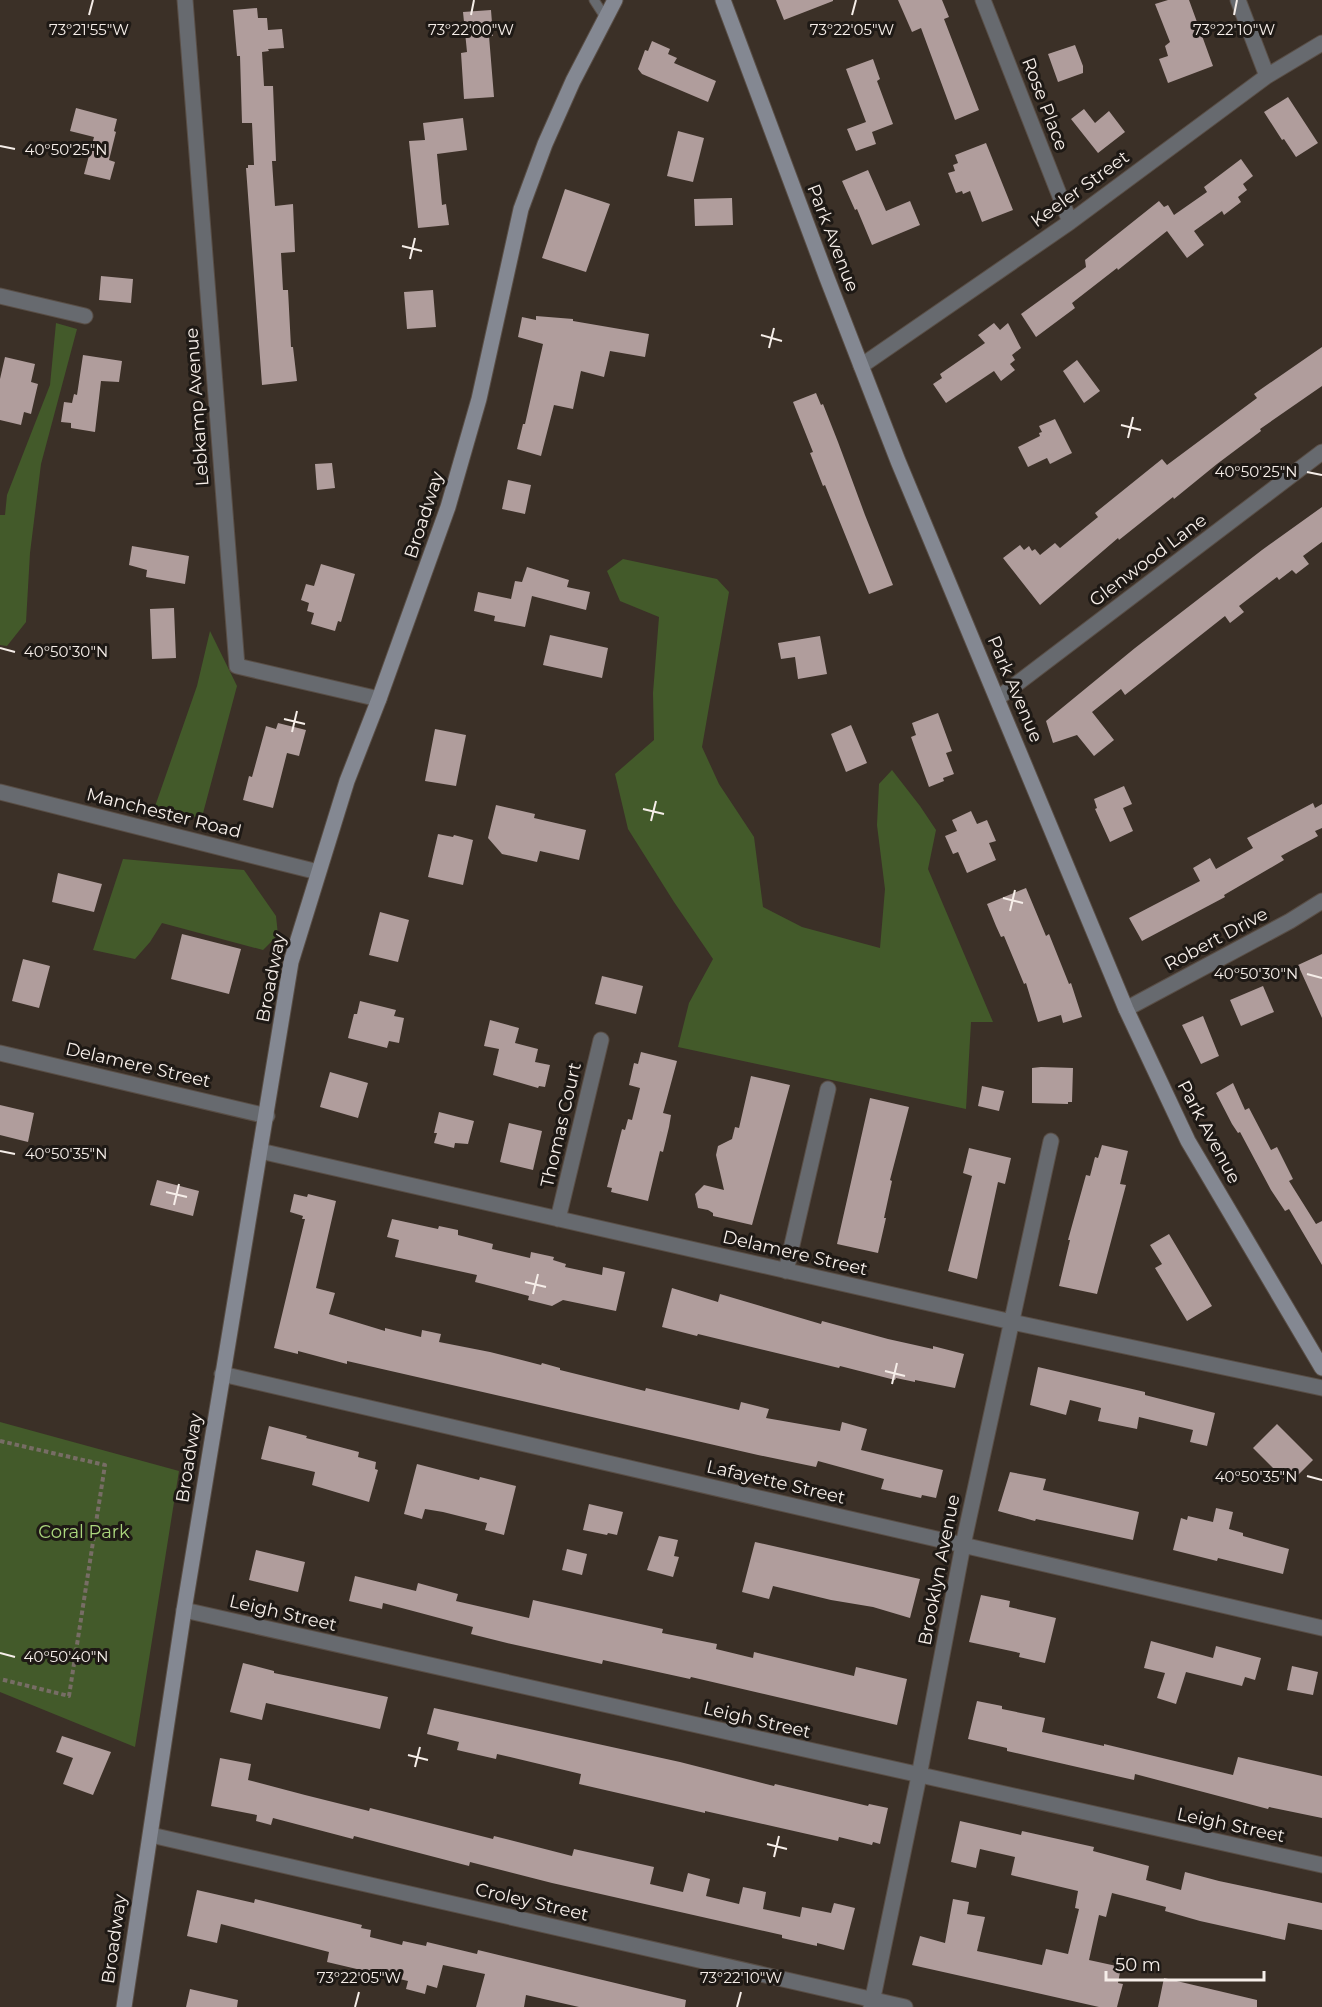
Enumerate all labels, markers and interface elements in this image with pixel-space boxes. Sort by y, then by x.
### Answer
text: 73°21'55"W [49,20,129,39]
text: 73°22'00"W [428,20,514,39]
text: 73°22'05"W [810,20,895,39]
text: 73°22'10"W [1193,20,1275,39]
street label: Rose Place [1017,54,1073,154]
text: 40°50'25"N [24,140,108,159]
street label: Keeler Street [1027,146,1133,232]
street label: Park Avenue [802,181,864,295]
street label: Lebkamp Avenue [180,327,214,487]
text: 40°50'25"N [1214,462,1298,481]
street label: Broadway [400,469,448,561]
street label: Glenwood Lane [1085,509,1211,611]
street label: Park Avenue [983,632,1047,746]
text: 40°50'30"N [24,642,108,661]
street label: Manchester Road [84,783,244,843]
street label: Robert Drive [1160,902,1272,975]
street label: Broadway [252,931,290,1024]
text: 40°50'30"N [1214,964,1298,983]
street label: Delamere Street [63,1038,213,1092]
street label: Thomas Court [536,1060,586,1190]
street label: Park Avenue [1173,1077,1245,1187]
text: 40°50'35"N [25,1144,107,1163]
street label: Delamere Street [720,1226,870,1280]
street label: Broadway [171,1412,207,1504]
street label: Lafayette Street [704,1455,848,1509]
text: 40°50'35"N [1215,1467,1297,1486]
street label: Brooklyn Avenue [914,1493,964,1647]
park label: Coral Park [38,1521,130,1543]
street label: Leigh Street [227,1590,339,1636]
text: 40°50'40"N [24,1647,109,1666]
street label: Leigh Street [701,1697,813,1743]
street label: Leigh Street [1175,1803,1287,1847]
street label: Croley Street [473,1878,591,1926]
street label: Broadway [97,1893,131,1985]
scale bar [1106,1944,1264,1982]
text: 50 m [1115,1954,1161,1976]
text: 73°22'05"W [317,1968,402,1987]
text: 73°22'10"W [700,1968,782,1987]

